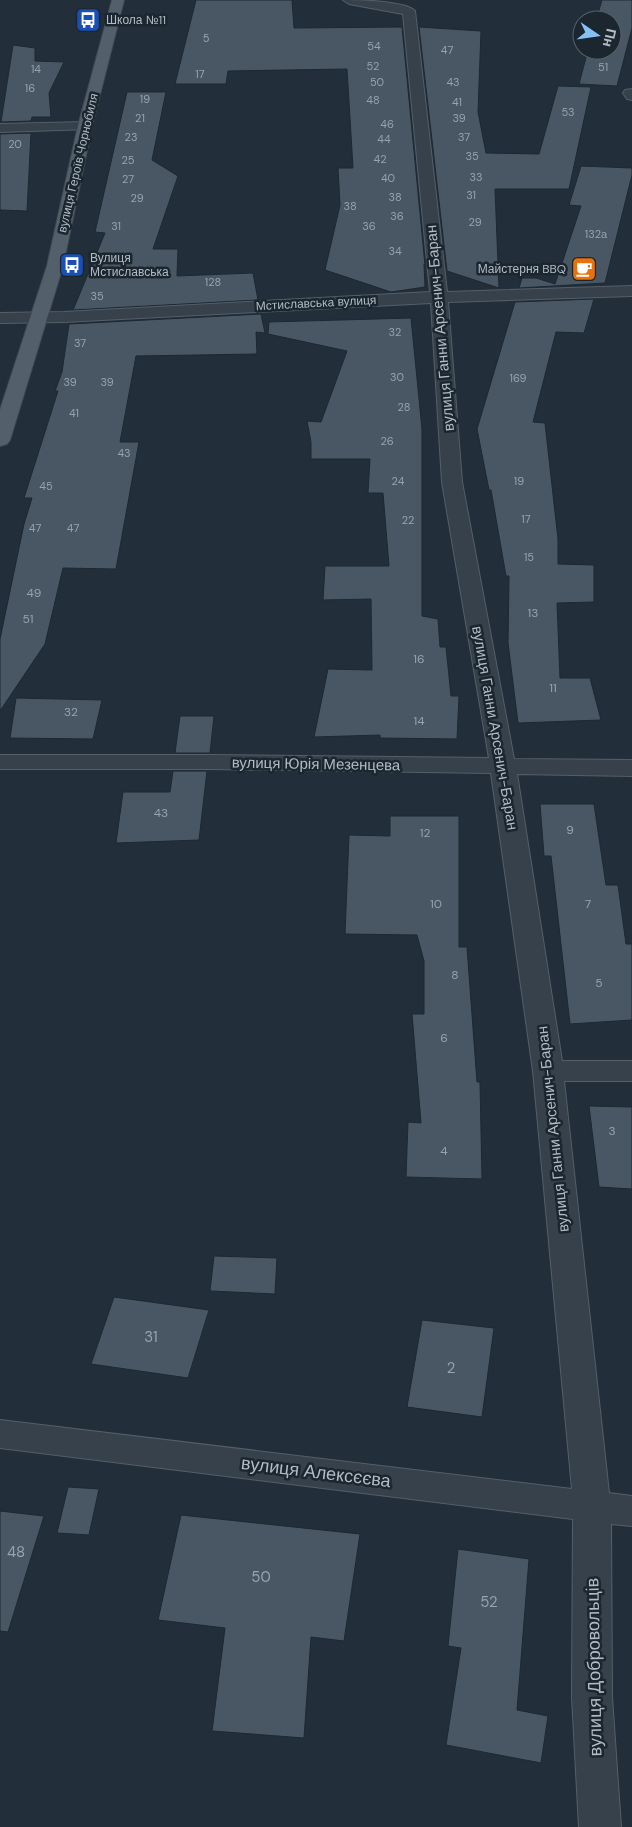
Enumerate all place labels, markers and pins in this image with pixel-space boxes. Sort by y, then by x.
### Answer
bus stop icon: Школа №11 [75,7,101,33]
place label: Школа №11 [106,12,166,28]
place label: Вулиця Мстиславська [90,250,169,280]
bus stop icon: Вулиця Мстиславська [59,252,85,278]
cafe icon: Майстерня BBQ [571,256,597,282]
place label: Майстерня BBQ [478,261,566,277]

